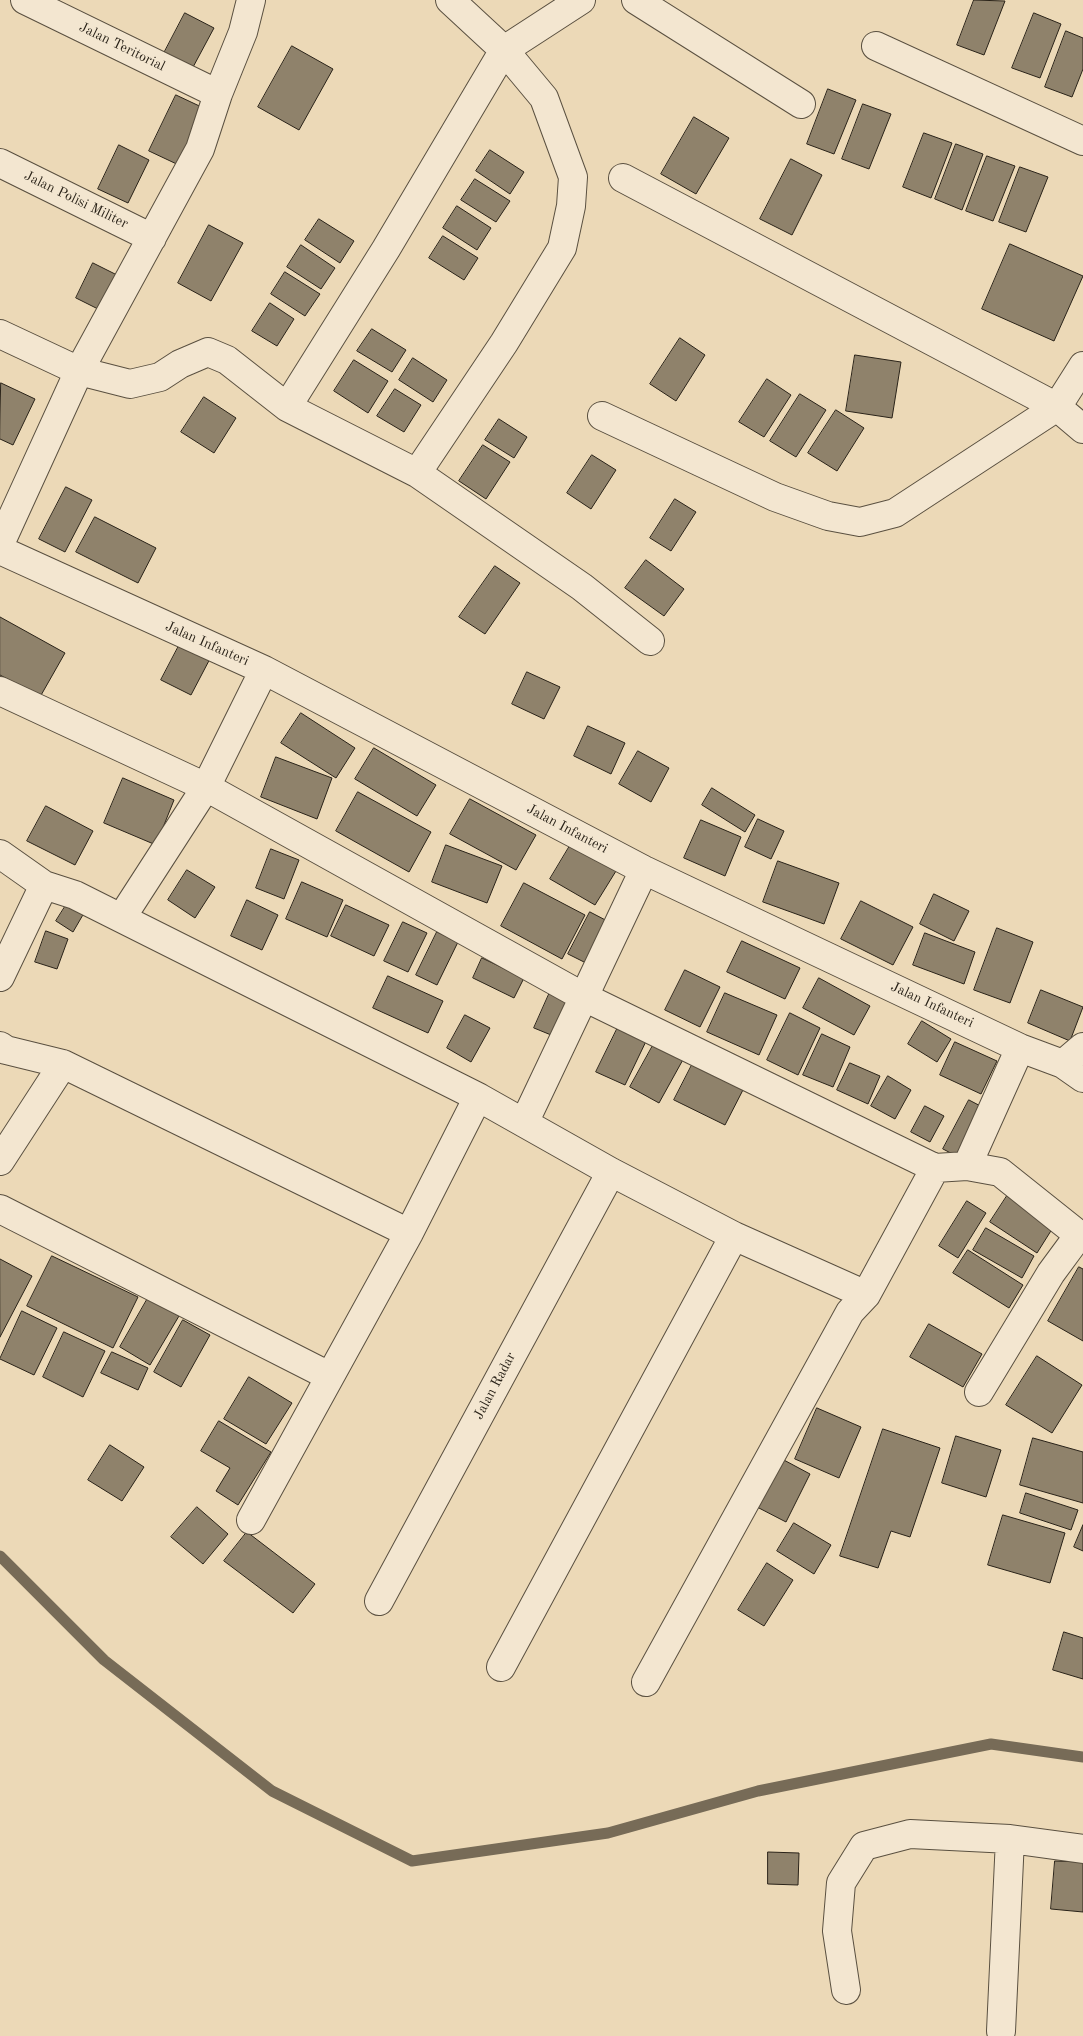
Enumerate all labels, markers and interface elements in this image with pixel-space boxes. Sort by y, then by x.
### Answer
street label: Jalan Teritorial [76,19,168,75]
street label: Jalan Polisi Militer [21,167,131,233]
street label: Jalan Infanteri [163,618,251,670]
street label: Jalan Infanteri [523,801,611,857]
street label: Jalan Infanteri [888,978,976,1032]
street label: Jalan Radar [470,1350,520,1422]

